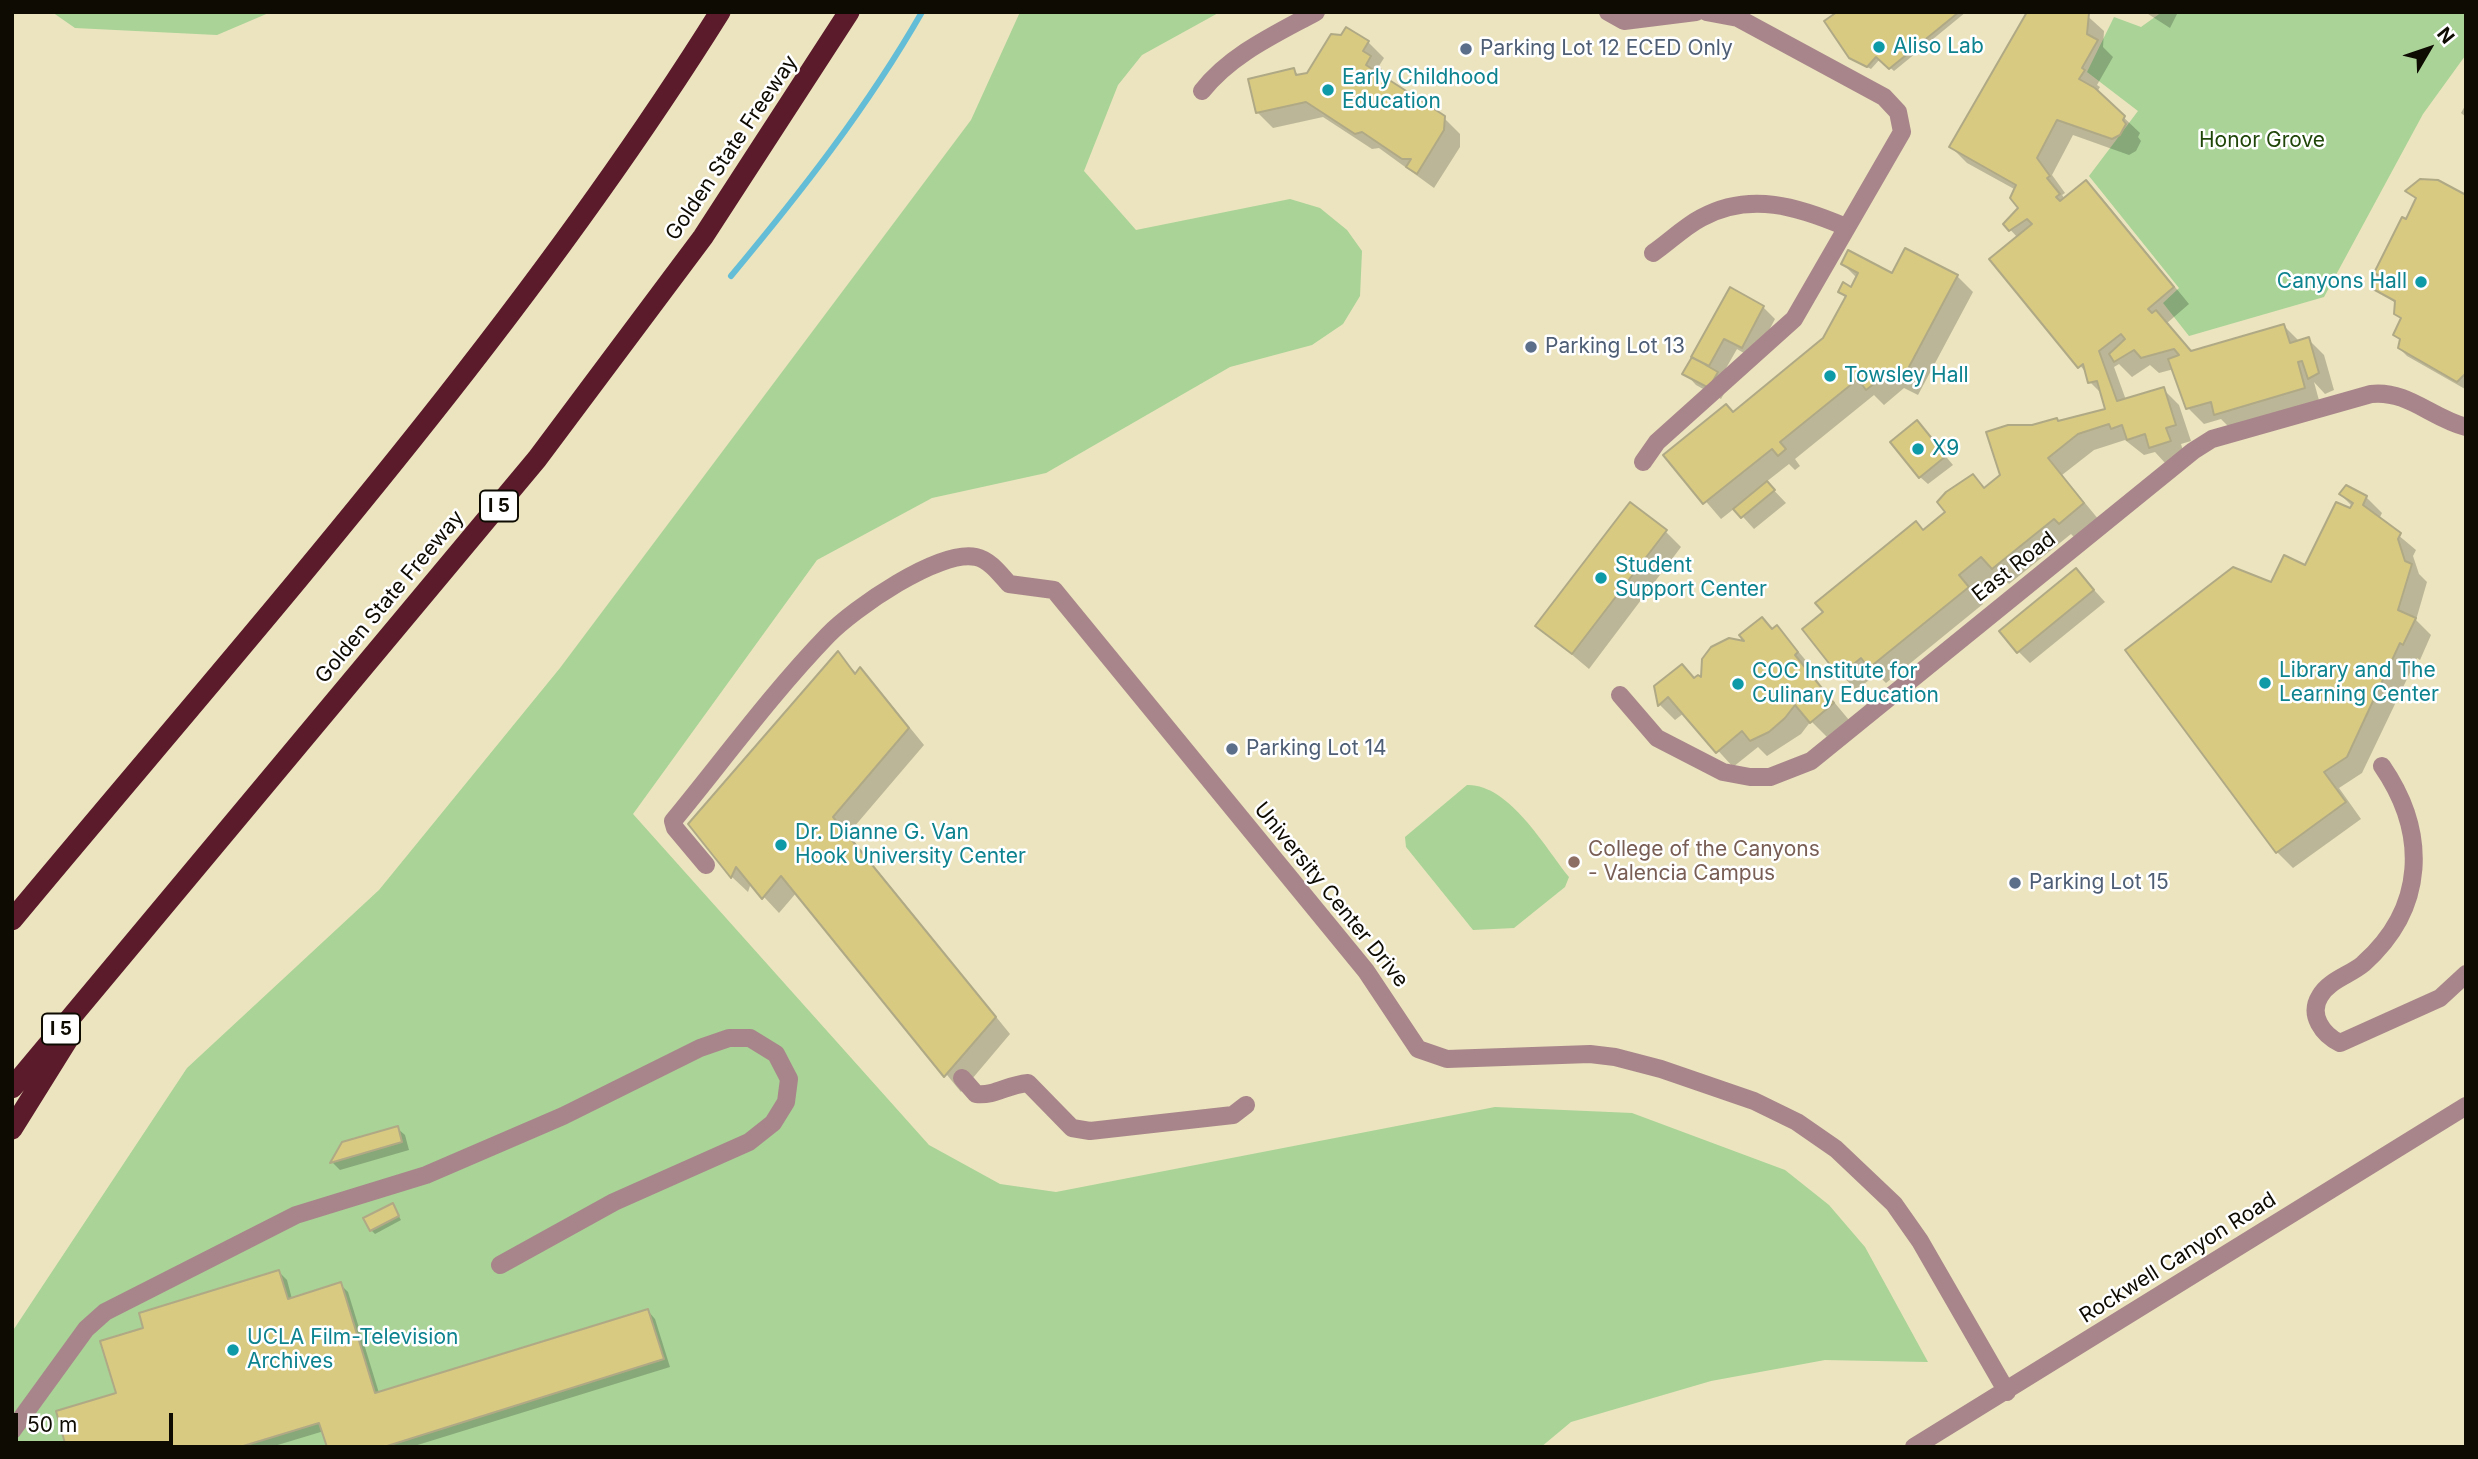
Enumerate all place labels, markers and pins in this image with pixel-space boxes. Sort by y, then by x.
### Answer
place label: Aliso Lab [1893,34,1984,60]
place label: Parking Lot 12 ECED Only [1480,36,1733,62]
marker: Aliso Lab [1871,39,1887,55]
marker: Parking Lot 12 ECED Only [1458,41,1474,57]
place label: Early Childhood Education [1342,65,1499,115]
marker: Early Childhood Education [1320,82,1336,98]
place label: Canyons Hall [2277,269,2407,295]
marker: Canyons Hall [2413,274,2429,290]
place label: Parking Lot 13 [1545,334,1685,360]
marker: Parking Lot 13 [1523,339,1539,355]
place label: Towsley Hall [1844,363,1969,389]
marker: Towsley Hall [1822,368,1838,384]
place label: X9 [1932,436,1959,462]
marker: X9 [1910,441,1926,457]
place label: Student Support Center [1615,553,1767,603]
marker: Student Support Center [1593,570,1609,586]
place label: Library and The Learning Center [2279,658,2439,708]
place label: COC Institute for Culinary Education [1752,659,1939,709]
marker: Library and The Learning Center [2257,675,2273,691]
marker: COC Institute for Culinary Education [1730,676,1746,692]
place label: Parking Lot 14 [1246,736,1387,762]
marker: Parking Lot 14 [1224,741,1240,757]
place label: Dr. Dianne G. Van Hook University Center [795,820,1026,870]
marker: Dr. Dianne G. Van Hook University Center [773,837,789,853]
place label: College of the Canyons - Valencia Campus [1588,837,1820,887]
marker: College of the Canyons - Valencia Campus [1566,854,1582,870]
place label: Parking Lot 15 [2029,870,2169,896]
marker: Parking Lot 15 [2007,875,2023,891]
place label: UCLA Film-Television Archives [247,1325,458,1375]
marker: UCLA Film-Television Archives [225,1342,241,1358]

